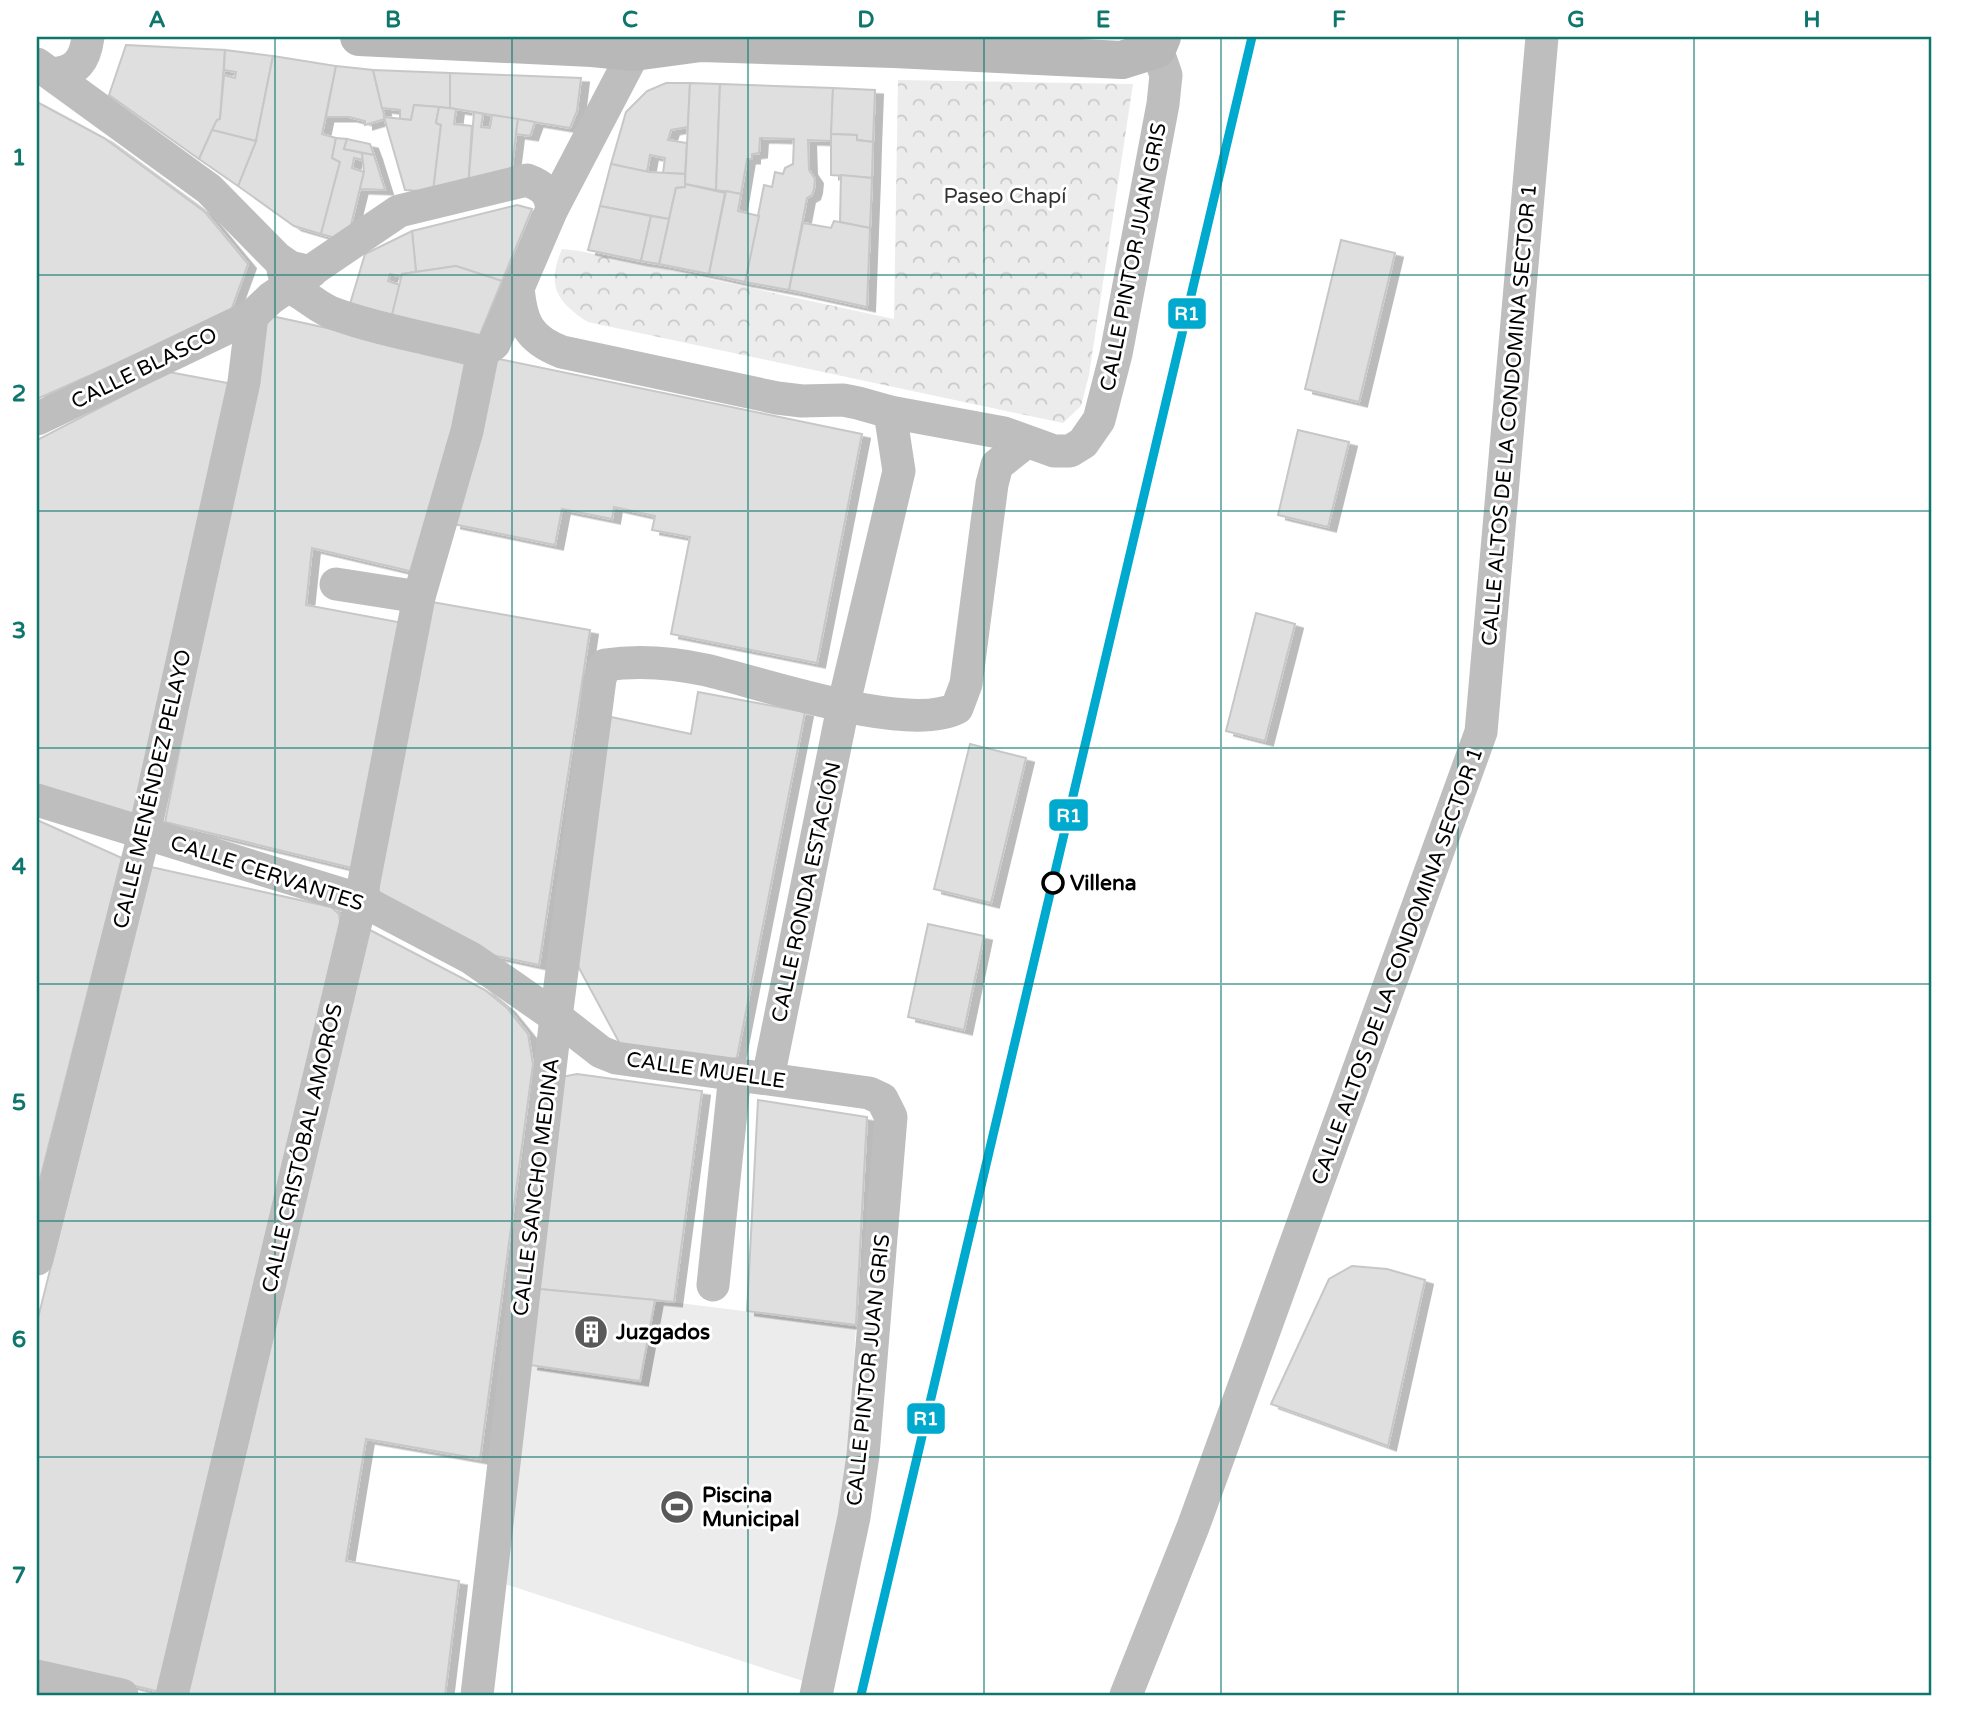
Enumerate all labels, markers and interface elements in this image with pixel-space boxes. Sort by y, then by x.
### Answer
text: A [148,6,166,34]
text: B [385,6,401,34]
text: C [622,6,638,34]
text: D [857,6,875,34]
text: E [1096,6,1110,34]
text: F [1332,6,1346,34]
text: G [1567,6,1585,34]
text: H [1803,6,1821,34]
street label: CALLE PINTOR JUAN GRIS [1095,121,1172,394]
text: 1 [12,144,26,172]
street label: CALLE ALTOS DE LA CONDOMINA SECTOR 1 [1477,183,1542,647]
park label: Paseo Chapí [943,184,1067,209]
line badge: R1 [1167,297,1207,330]
text: R1 [1174,303,1200,325]
street label: CALLE BLASCO [67,322,221,415]
text: 2 [12,380,26,408]
text: 3 [12,617,26,645]
street label: CALLE MENÉNDEZ PELAYO [108,647,197,931]
street label: CALLE ALTOS DE LA CONDOMINA SECTOR 1 [1306,744,1489,1188]
street label: CALLE RONDA ESTACIÓN [767,760,846,1025]
line badge: R1 [1048,798,1089,832]
text: R1 [1056,805,1082,827]
street label: CALLE CERVANTES [167,830,367,917]
text: 4 [12,853,27,881]
place label: Villena [1070,871,1137,896]
marker: Villena [1042,872,1064,894]
street label: CALLE CRISTÓBAL AMORÓS [257,1001,348,1295]
street label: CALLE MUELLE [625,1047,787,1094]
street label: CALLE SANCHO MEDINA [508,1057,565,1317]
text: 5 [12,1089,26,1117]
street label: CALLE PINTOR JUAN GRIS [842,1233,895,1507]
building icon: Juzgados [572,1313,610,1351]
place label: Juzgados [615,1320,710,1345]
text: 6 [12,1326,26,1354]
line badge: R1 [906,1402,946,1435]
text: R1 [913,1408,939,1430]
place label: Piscina Municipal [702,1483,800,1532]
sports icon: Piscina Municipal [658,1488,696,1526]
text: 7 [12,1562,26,1590]

